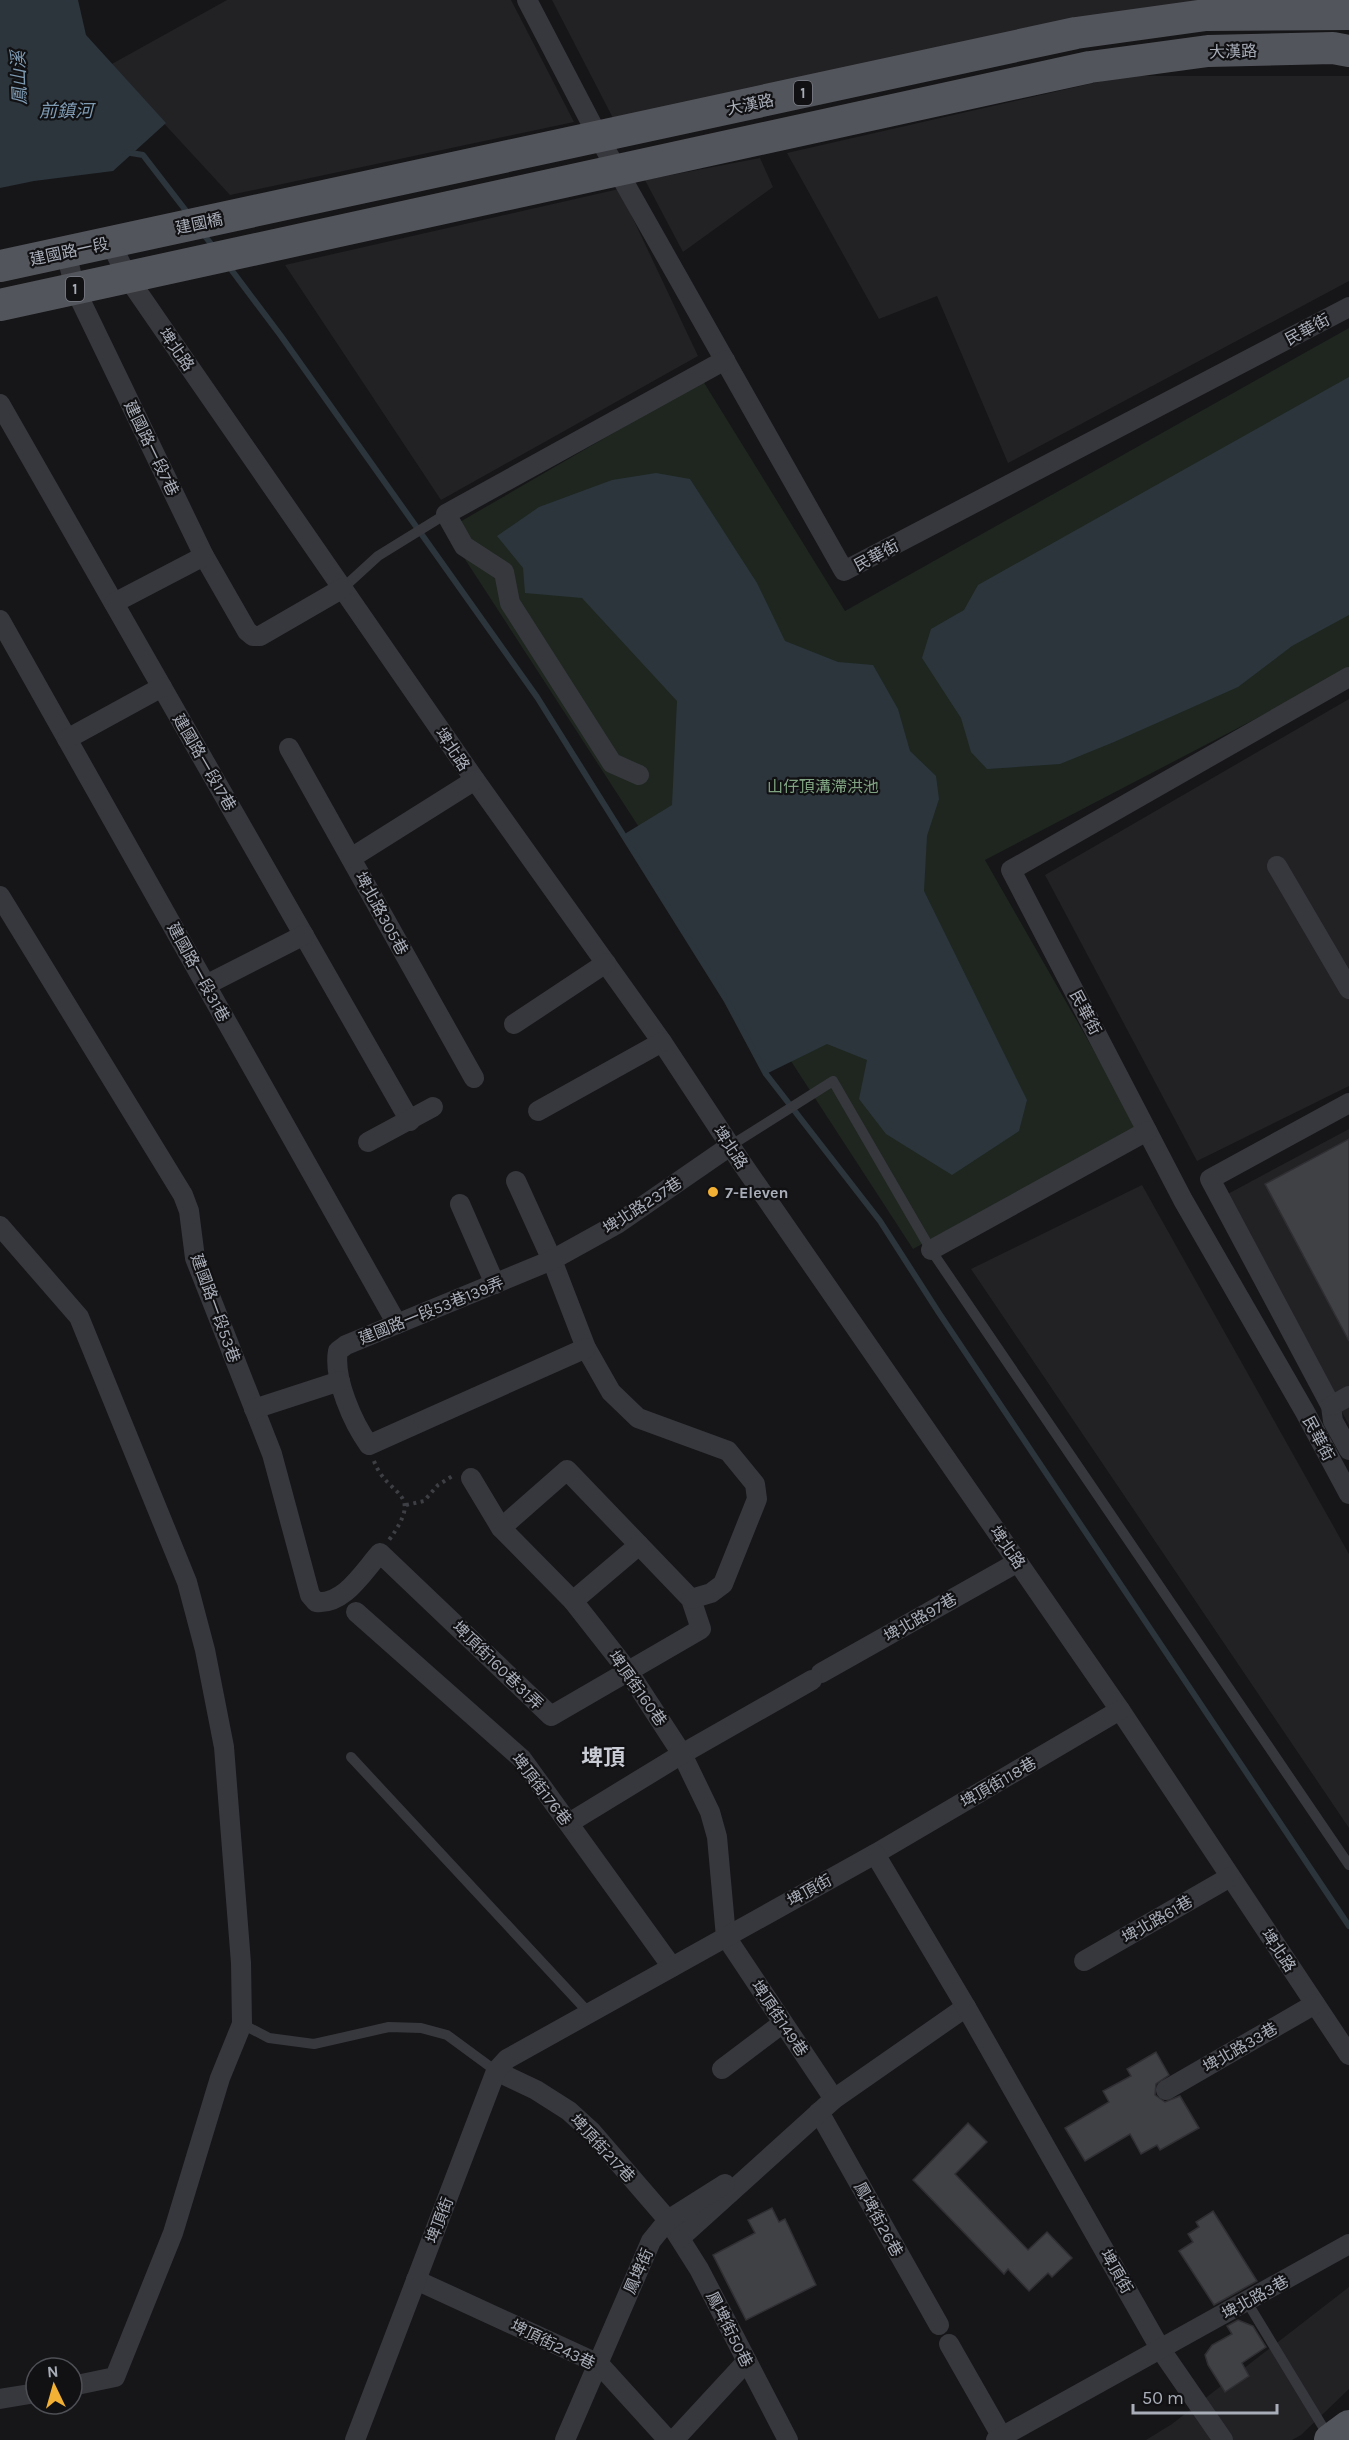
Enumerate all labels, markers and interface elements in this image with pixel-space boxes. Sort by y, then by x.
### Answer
street label: 大漢路 [1209,41,1257,62]
water label: 鳳山溪 [7,48,31,105]
road number: 1 [794,81,812,105]
street label: 大漢路 [725,90,776,119]
water label: 前鎮河 [39,100,96,122]
street label: 建國橋 [174,209,225,238]
street label: 建國路一段 [28,234,110,269]
road number: 1 [66,277,84,301]
street label: 民華街 [1282,310,1333,349]
street label: 埤北路 [155,324,198,374]
street label: 建國路一段7巷 [120,398,183,499]
street label: 民華街 [851,536,902,575]
street label: 建國路一段17巷 [169,710,240,814]
street label: 埤北路 [431,724,474,774]
park label: 山仔頂溝滯洪池 [767,777,879,796]
street label: 埤北路305巷 [351,868,412,958]
street label: 建國路一段31巷 [163,919,234,1025]
street label: 民華街 [1066,987,1105,1038]
street label: 埤北路 [709,1122,752,1172]
street label: 埤北路237巷 [599,1173,685,1238]
place label: 7-Eleven [725,1183,788,1202]
marker: 7-Eleven [706,1185,720,1199]
street label: 建國路一段53巷 [187,1251,244,1365]
street label: 建國路一段53巷139弄 [356,1273,506,1348]
street label: 民華街 [1299,1413,1338,1464]
street label: 埤北路 [986,1522,1029,1572]
street label: 埤北路97巷 [881,1589,960,1646]
street label: 埤頂街160巷31弄 [448,1617,547,1713]
street label: 埤頂街160巷 [605,1647,671,1730]
district label: 埤頂 [581,1745,625,1771]
street label: 埤頂街176巷 [508,1750,576,1829]
street label: 埤頂街118巷 [957,1753,1040,1812]
street label: 埤頂街 [784,1870,835,1910]
street label: 埤北路61巷 [1119,1892,1196,1947]
street label: 埤北路 [1257,1925,1300,1975]
street label: 埤頂街149巷 [747,1977,812,2060]
street label: 埤北路33巷 [1200,2018,1281,2076]
street label: 埤頂街217巷 [566,2110,639,2186]
street label: 鳳埤街26巷 [850,2179,907,2260]
street label: 埤頂街 [422,2194,457,2246]
street label: 鳳埤街 [620,2245,657,2297]
street label: 埤頂街 [1096,2246,1137,2297]
street label: 埤北路3巷 [1219,2271,1292,2324]
street label: 鳳埤街50巷 [702,2288,757,2370]
street label: 埤頂街243巷 [507,2316,598,2373]
north arrow [24,2356,84,2416]
text: N [46,2362,59,2382]
scale bar [1133,2377,1277,2415]
text: 50 m [1142,2387,1184,2409]

